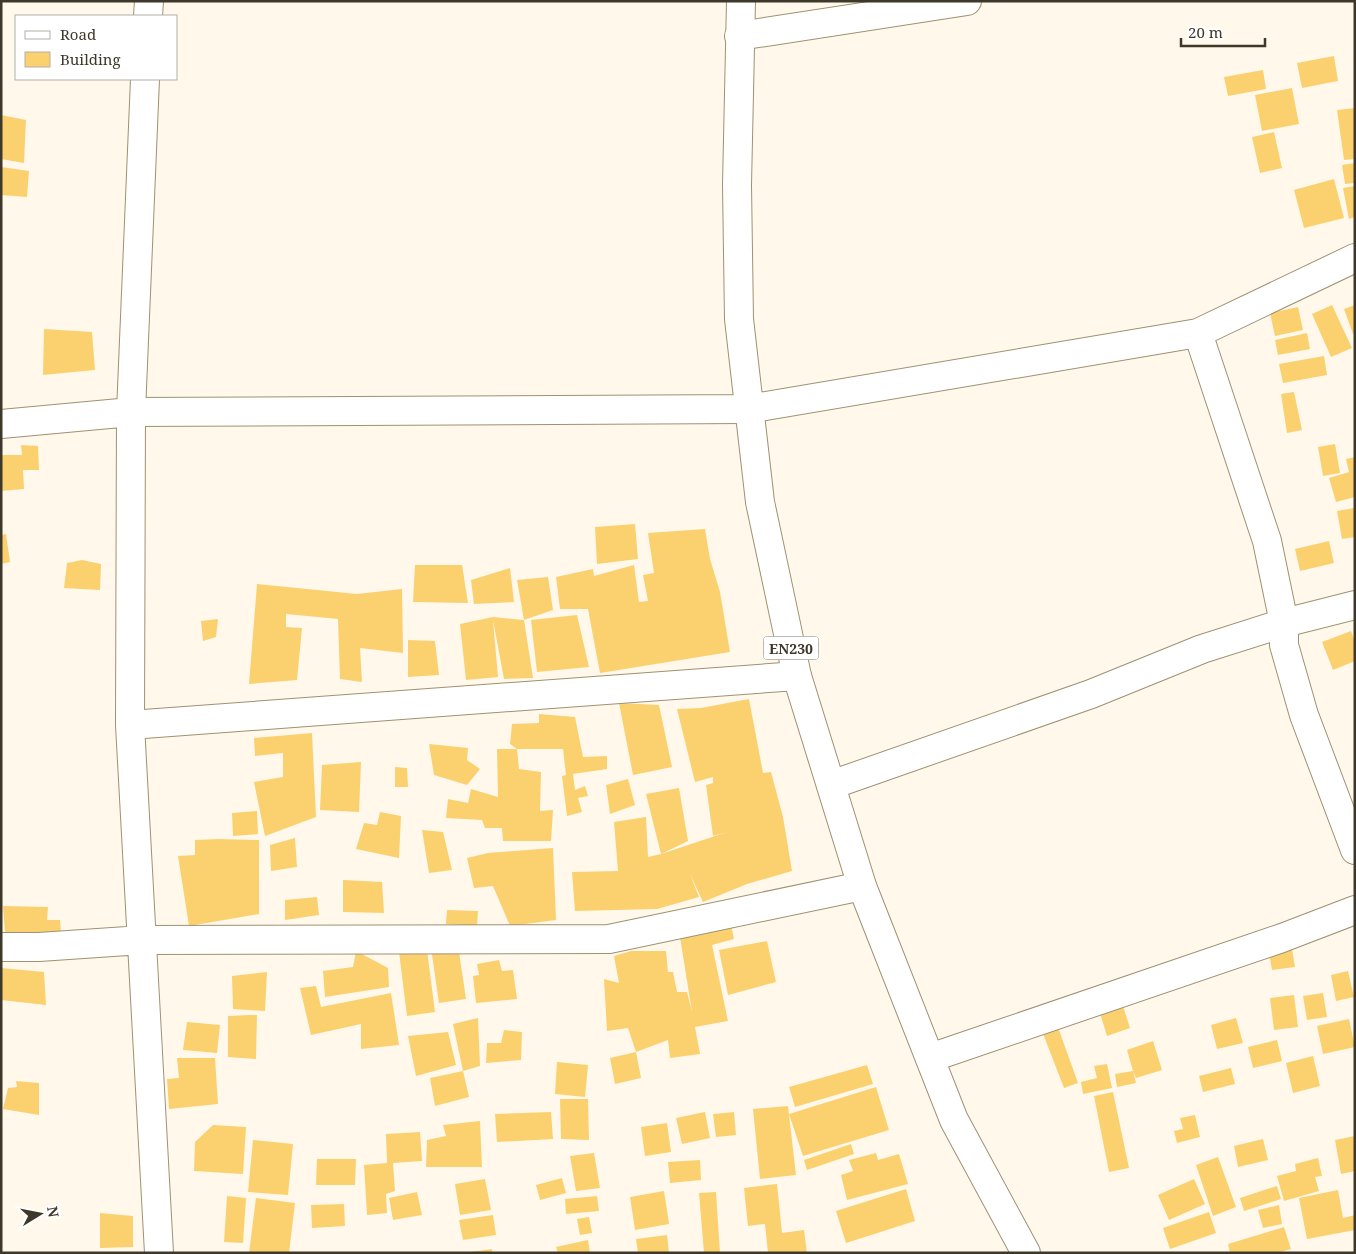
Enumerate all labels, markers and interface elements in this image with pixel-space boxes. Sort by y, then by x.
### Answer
legend [15,15,178,80]
scale bar [1181,15,1265,47]
text: 20 m [1188,22,1223,42]
text: Road [60,24,96,44]
text: Building [60,49,121,69]
road number: EN230 [764,636,818,660]
north arrow [15,1189,65,1239]
text: N [43,1205,64,1219]

